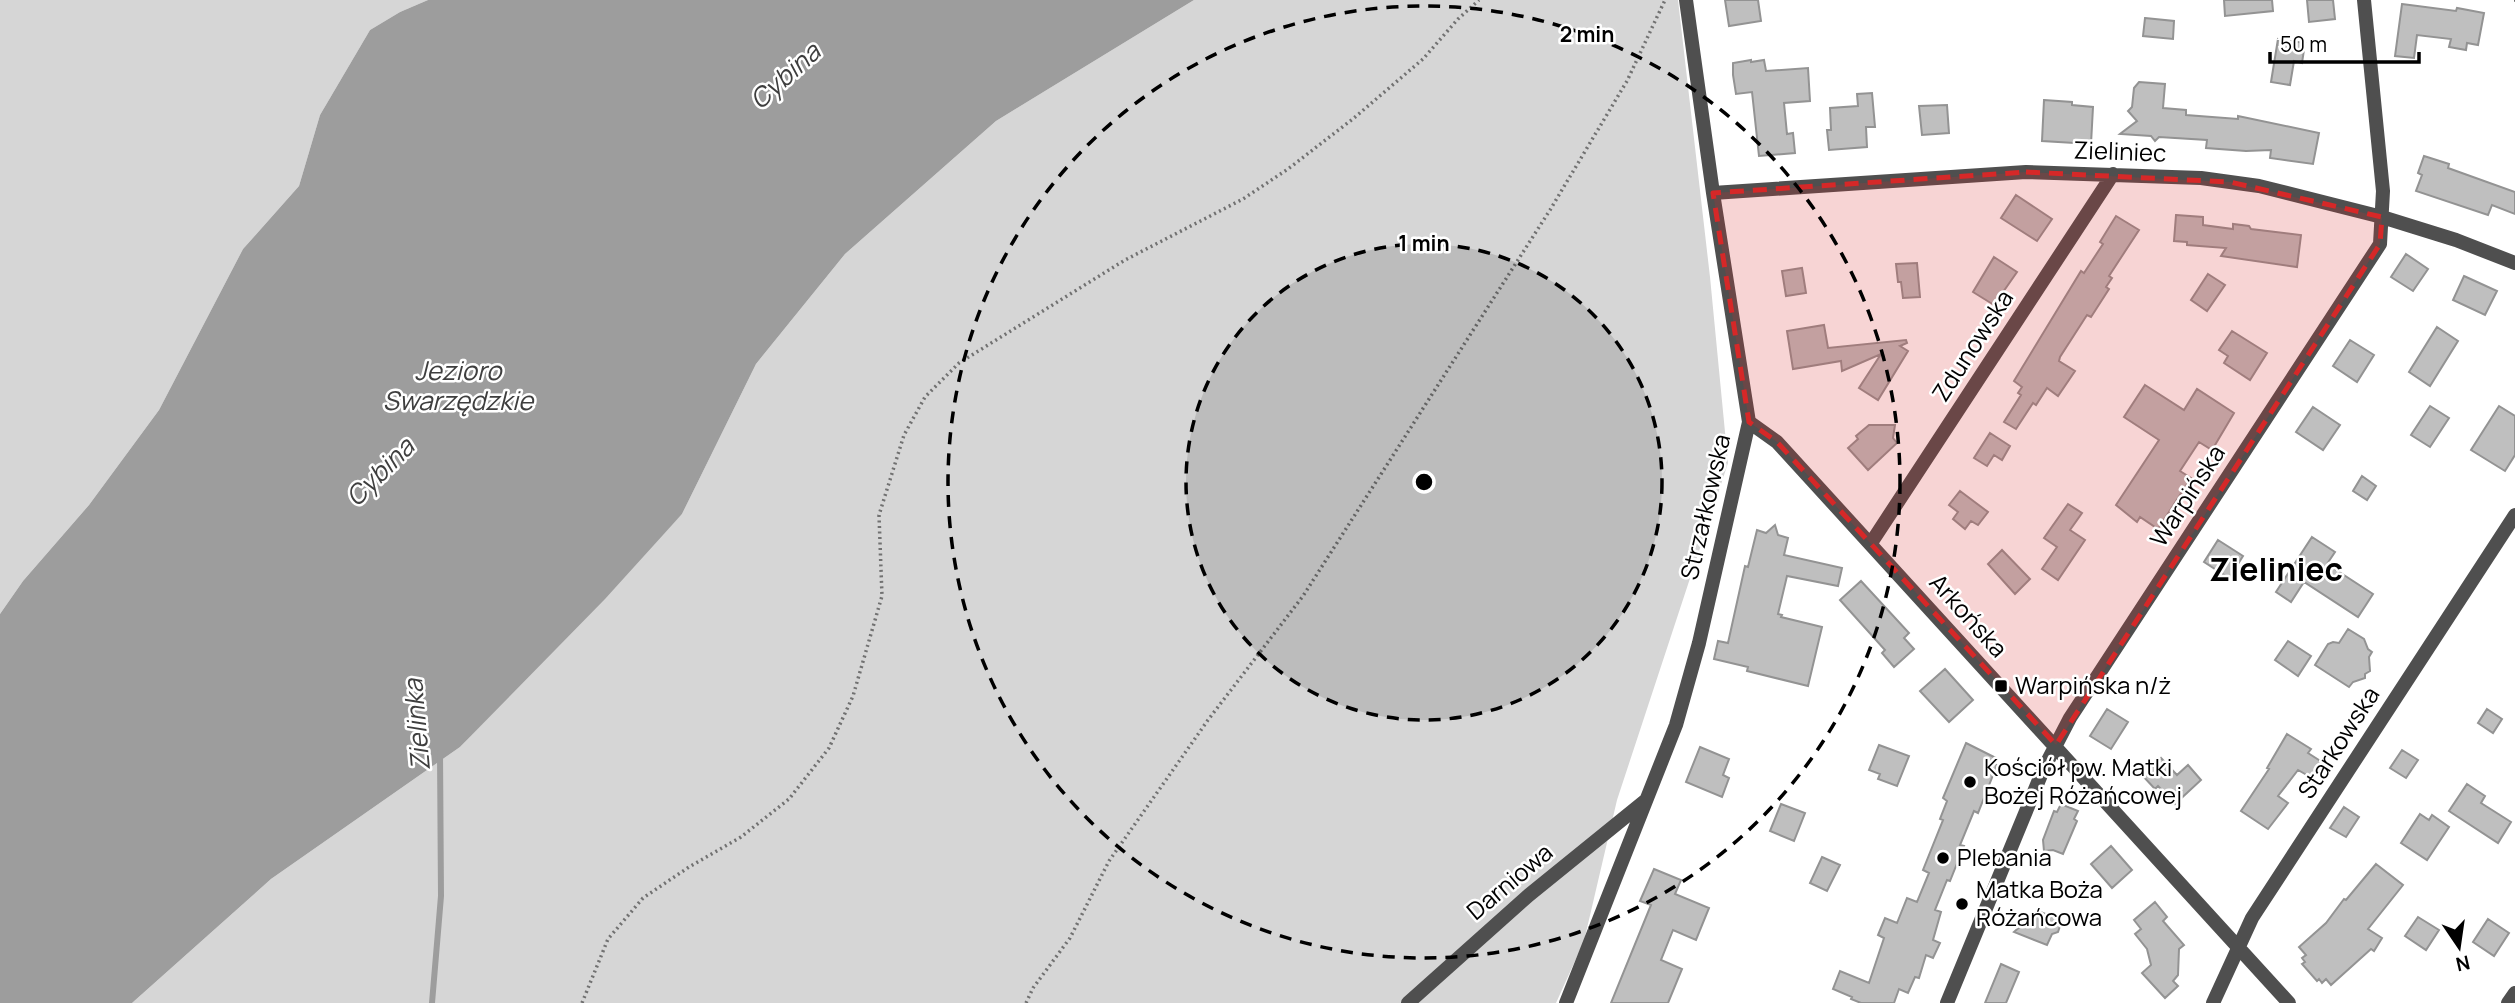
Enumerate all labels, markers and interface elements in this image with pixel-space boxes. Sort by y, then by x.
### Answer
text: 2 min [1560,20,1614,48]
scale bar [2270,21,2419,65]
text: 50 m [2280,30,2327,58]
water label: Cybina [741,33,829,117]
street label: Zieliniec [2073,132,2167,169]
text: 1 min [1398,229,1450,257]
street label: Zdunowska [1923,283,2020,407]
water label: Jezioro Swarzędzkie [383,352,535,418]
water label: Cybina [337,428,423,514]
street label: Strzałkowska [1672,431,1737,583]
street label: Warpińska [2142,438,2232,553]
centre of rings [1412,470,1436,494]
district label: Zieliniec [2209,547,2343,591]
street label: Arkońska [1923,566,2015,664]
place label: Warpińska n/ż [2015,668,2171,701]
water label: Zielinka [394,676,438,773]
marker: Warpińska n/ż [1993,678,2009,694]
street label: Starkowska [2289,680,2386,805]
place label: Kościół pw. Matki Bożej Różańcowej [1984,750,2182,811]
marker: Kościół pw. Matki Bożej Różańcowej [1962,774,1978,790]
street label: Darniowa [1459,835,1559,927]
place label: Plebania [1957,840,2052,873]
marker: Plebania [1935,850,1951,866]
place label: Matka Boża Różańcowa [1976,872,2103,933]
marker: Matka Boża Różańcowa [1954,896,1970,912]
north arrow [2424,912,2494,982]
text: N [2453,949,2472,978]

